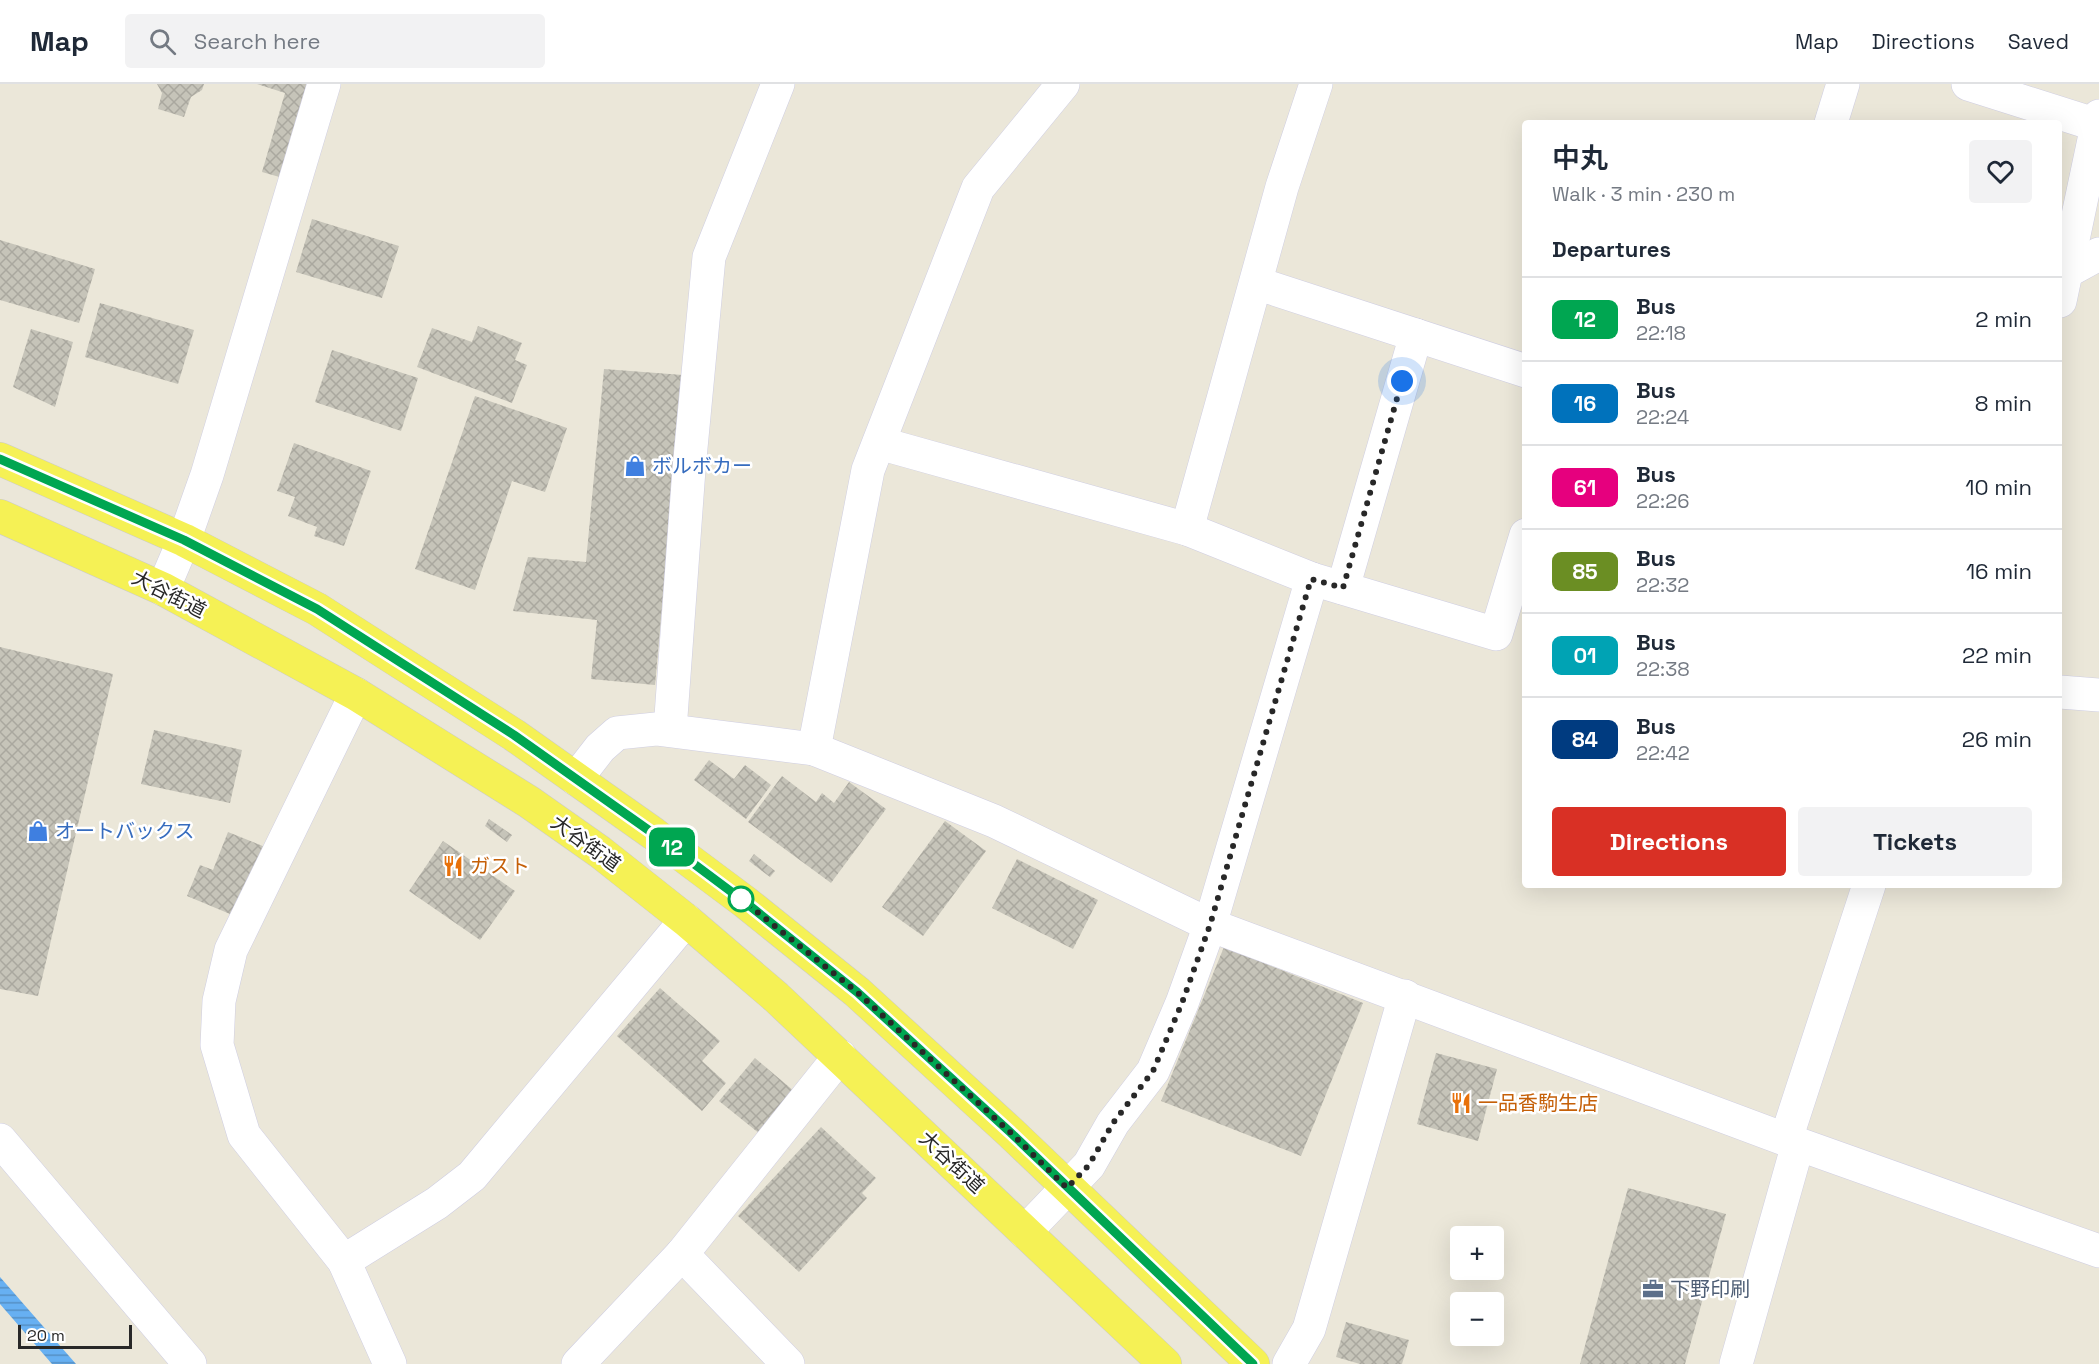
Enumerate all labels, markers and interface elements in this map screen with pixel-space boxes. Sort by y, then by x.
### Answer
search box [125,14,545,68]
text: Map [30,23,89,59]
icon: search [146,25,179,58]
text: Search here [194,27,321,55]
text: Map [1795,28,1839,55]
text: Directions [1872,28,1975,55]
text: Saved [2008,28,2069,55]
text: 中丸 [1552,140,1608,176]
button: heart [1969,140,2032,203]
text: Walk · 3 min · 230 m [1552,181,1735,207]
text: Departures [1552,235,1671,263]
text: Bus [1636,292,1676,320]
text: 2 min [1975,305,2032,333]
text: 12 [1574,306,1596,333]
text: 22:18 [1636,320,1686,346]
your location [1387,366,1417,396]
text: Bus [1636,376,1676,404]
text: 8 min [1975,389,2032,417]
text: 16 [1574,390,1596,417]
text: 22:24 [1636,404,1689,430]
place label: ボルボカー [652,453,752,479]
shop icon: ボルボカー [623,454,647,478]
text: Bus [1636,460,1676,488]
text: 10 min [1965,473,2032,501]
text: 61 [1574,474,1596,501]
text: 22:26 [1636,488,1689,514]
text: Bus [1636,544,1676,572]
text: 16 min [1966,557,2032,585]
text: 85 [1572,558,1598,585]
street label: 大谷街道 [127,564,211,624]
text: 22:32 [1636,572,1689,598]
text: Bus [1636,628,1676,656]
text: 22 min [1962,641,2032,669]
text: 01 [1573,642,1597,669]
text: 22:38 [1636,656,1690,682]
text: Bus [1636,712,1676,740]
text: 26 min [1962,725,2032,753]
text: 84 [1572,726,1598,753]
text: 22:42 [1636,740,1690,766]
button: Directions [1552,807,1786,876]
button: Tickets [1798,807,2032,876]
street label: 大谷街道 [546,809,626,877]
place label: オートバックス [55,818,194,844]
shop icon: オートバックス [26,819,50,843]
line badge: 12 [645,828,699,867]
text: 12 [661,834,683,861]
place label: ガスト [470,853,530,879]
restaurant icon: ガスト [441,854,465,878]
unlabelled marker [728,886,754,912]
place label: 一品香駒生店 [1478,1090,1598,1116]
restaurant icon: 一品香駒生店 [1449,1091,1473,1115]
street label: 大谷街道 [914,1125,990,1199]
map controls [1450,1226,1504,1346]
button: + [1450,1226,1504,1280]
place label: 下野印刷 [1670,1276,1750,1302]
office icon: 下野印刷 [1641,1277,1665,1301]
button: − [1450,1292,1504,1346]
scale bar [18,1322,132,1350]
text: 20 m [27,1325,65,1346]

